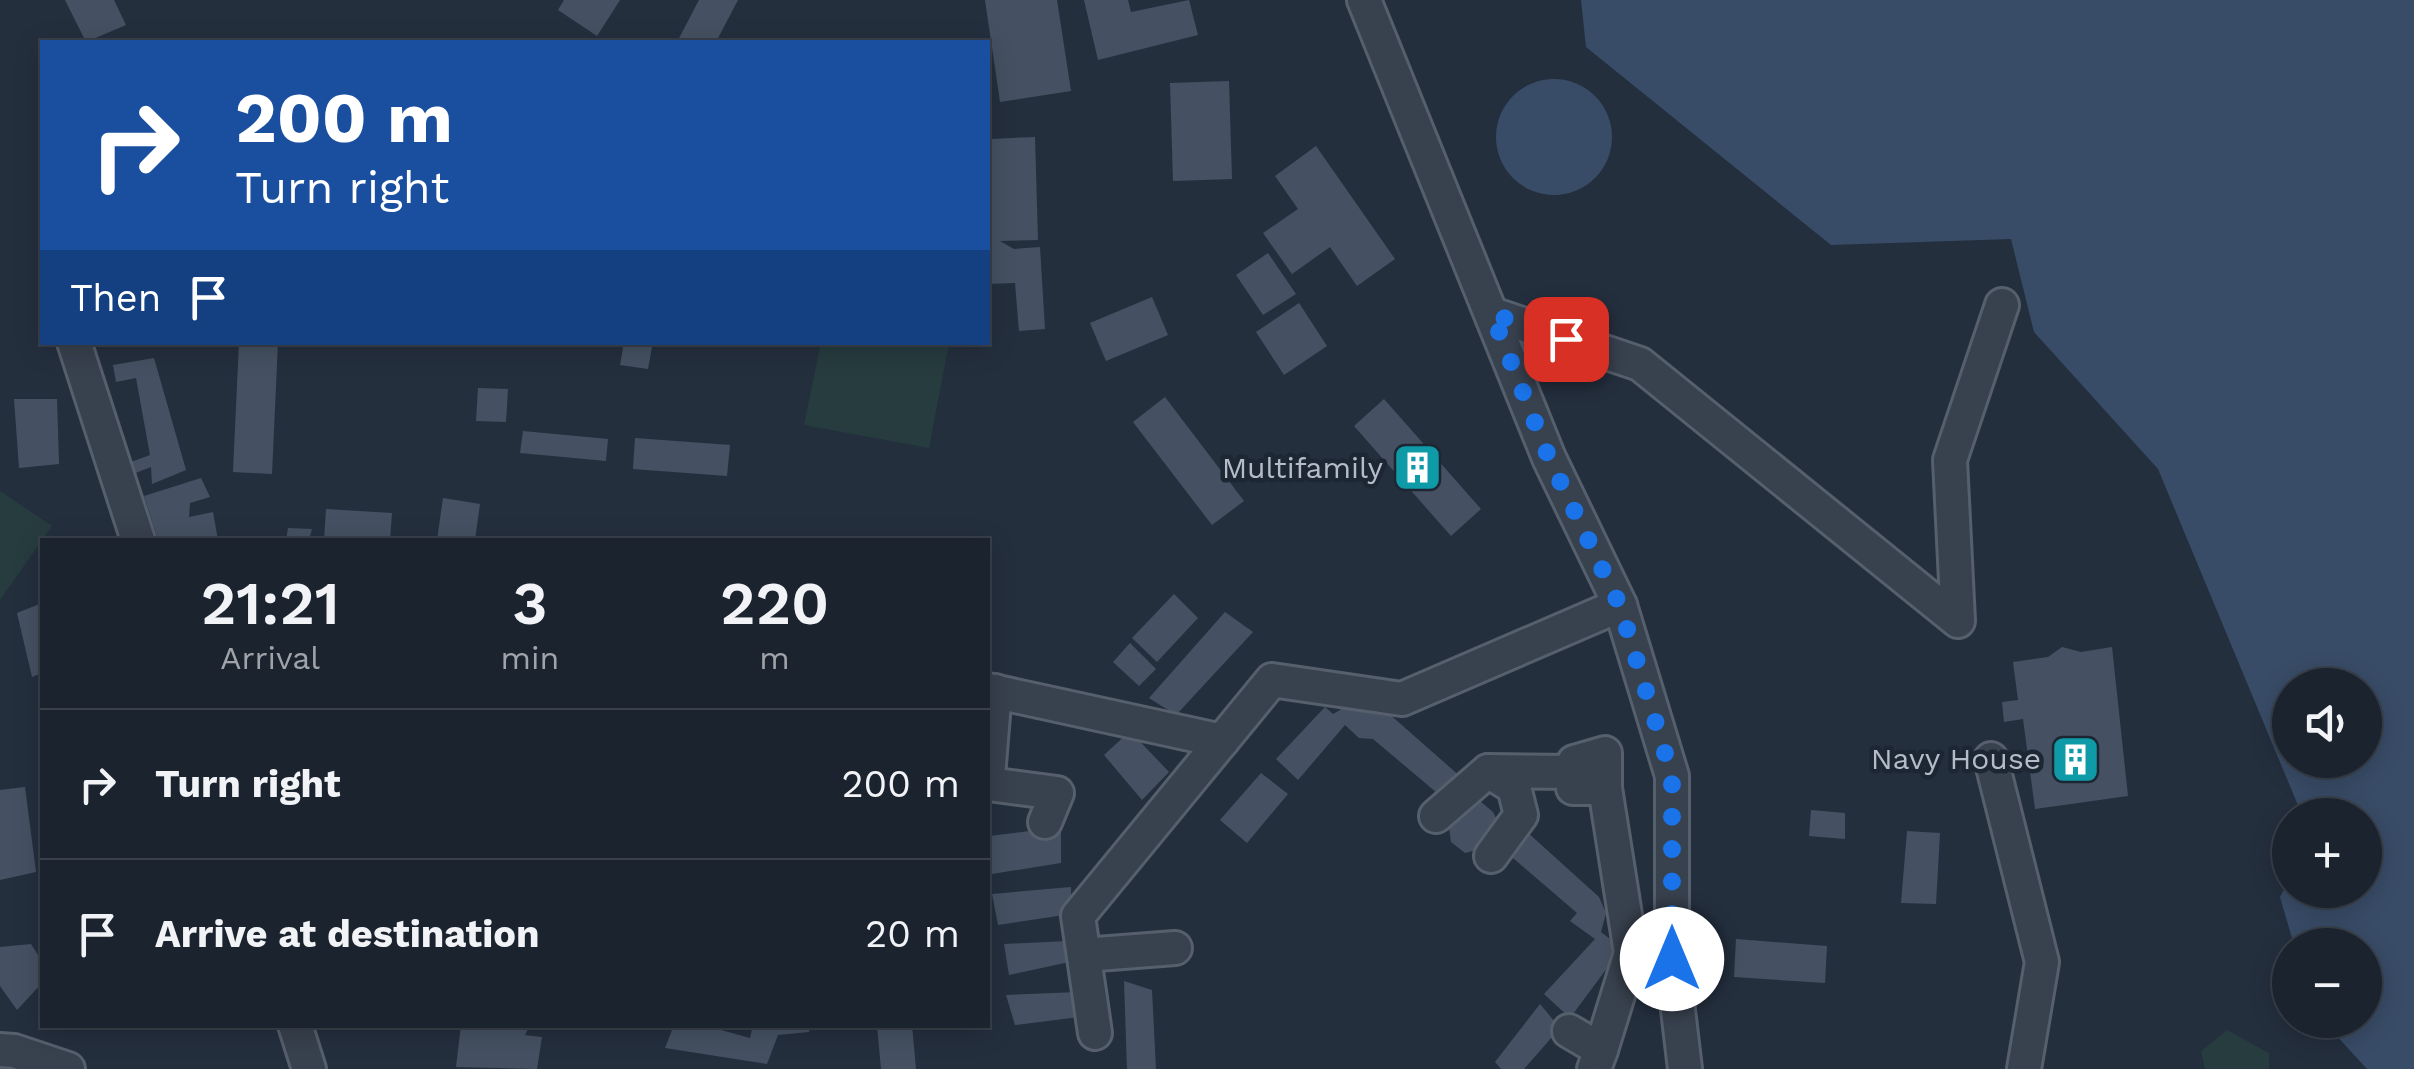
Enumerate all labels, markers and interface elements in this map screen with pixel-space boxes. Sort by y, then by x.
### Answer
text: 200 m [235,77,453,159]
icon: right [70,80,200,210]
text: Turn right [235,161,449,214]
icon: arrive [181,270,236,325]
text: Then [70,276,161,320]
pin [1524,297,1609,382]
icon: arrive [1539,312,1594,367]
building icon: Multifamily [1392,442,1444,494]
place label: Multifamily [1222,450,1384,485]
text: 21:21 [201,568,340,639]
text: 3 [512,568,548,639]
text: 220 [720,568,829,639]
text: Arrival [220,639,320,677]
text: min [500,639,559,677]
text: m [759,639,790,677]
map controls [2272,668,2382,1038]
button: sound [2272,668,2382,778]
building icon: Navy House [2050,733,2102,785]
place label: Navy House [1871,741,2041,776]
icon: right [70,757,125,812]
text: Turn right [155,762,341,806]
text: 200 m [841,762,960,806]
button: + [2272,798,2382,908]
icon: arrive [70,907,125,962]
position arrow [1620,907,1724,1011]
text: Arrive at destination [155,912,540,956]
text: 20 m [865,912,960,956]
button: − [2272,928,2382,1038]

